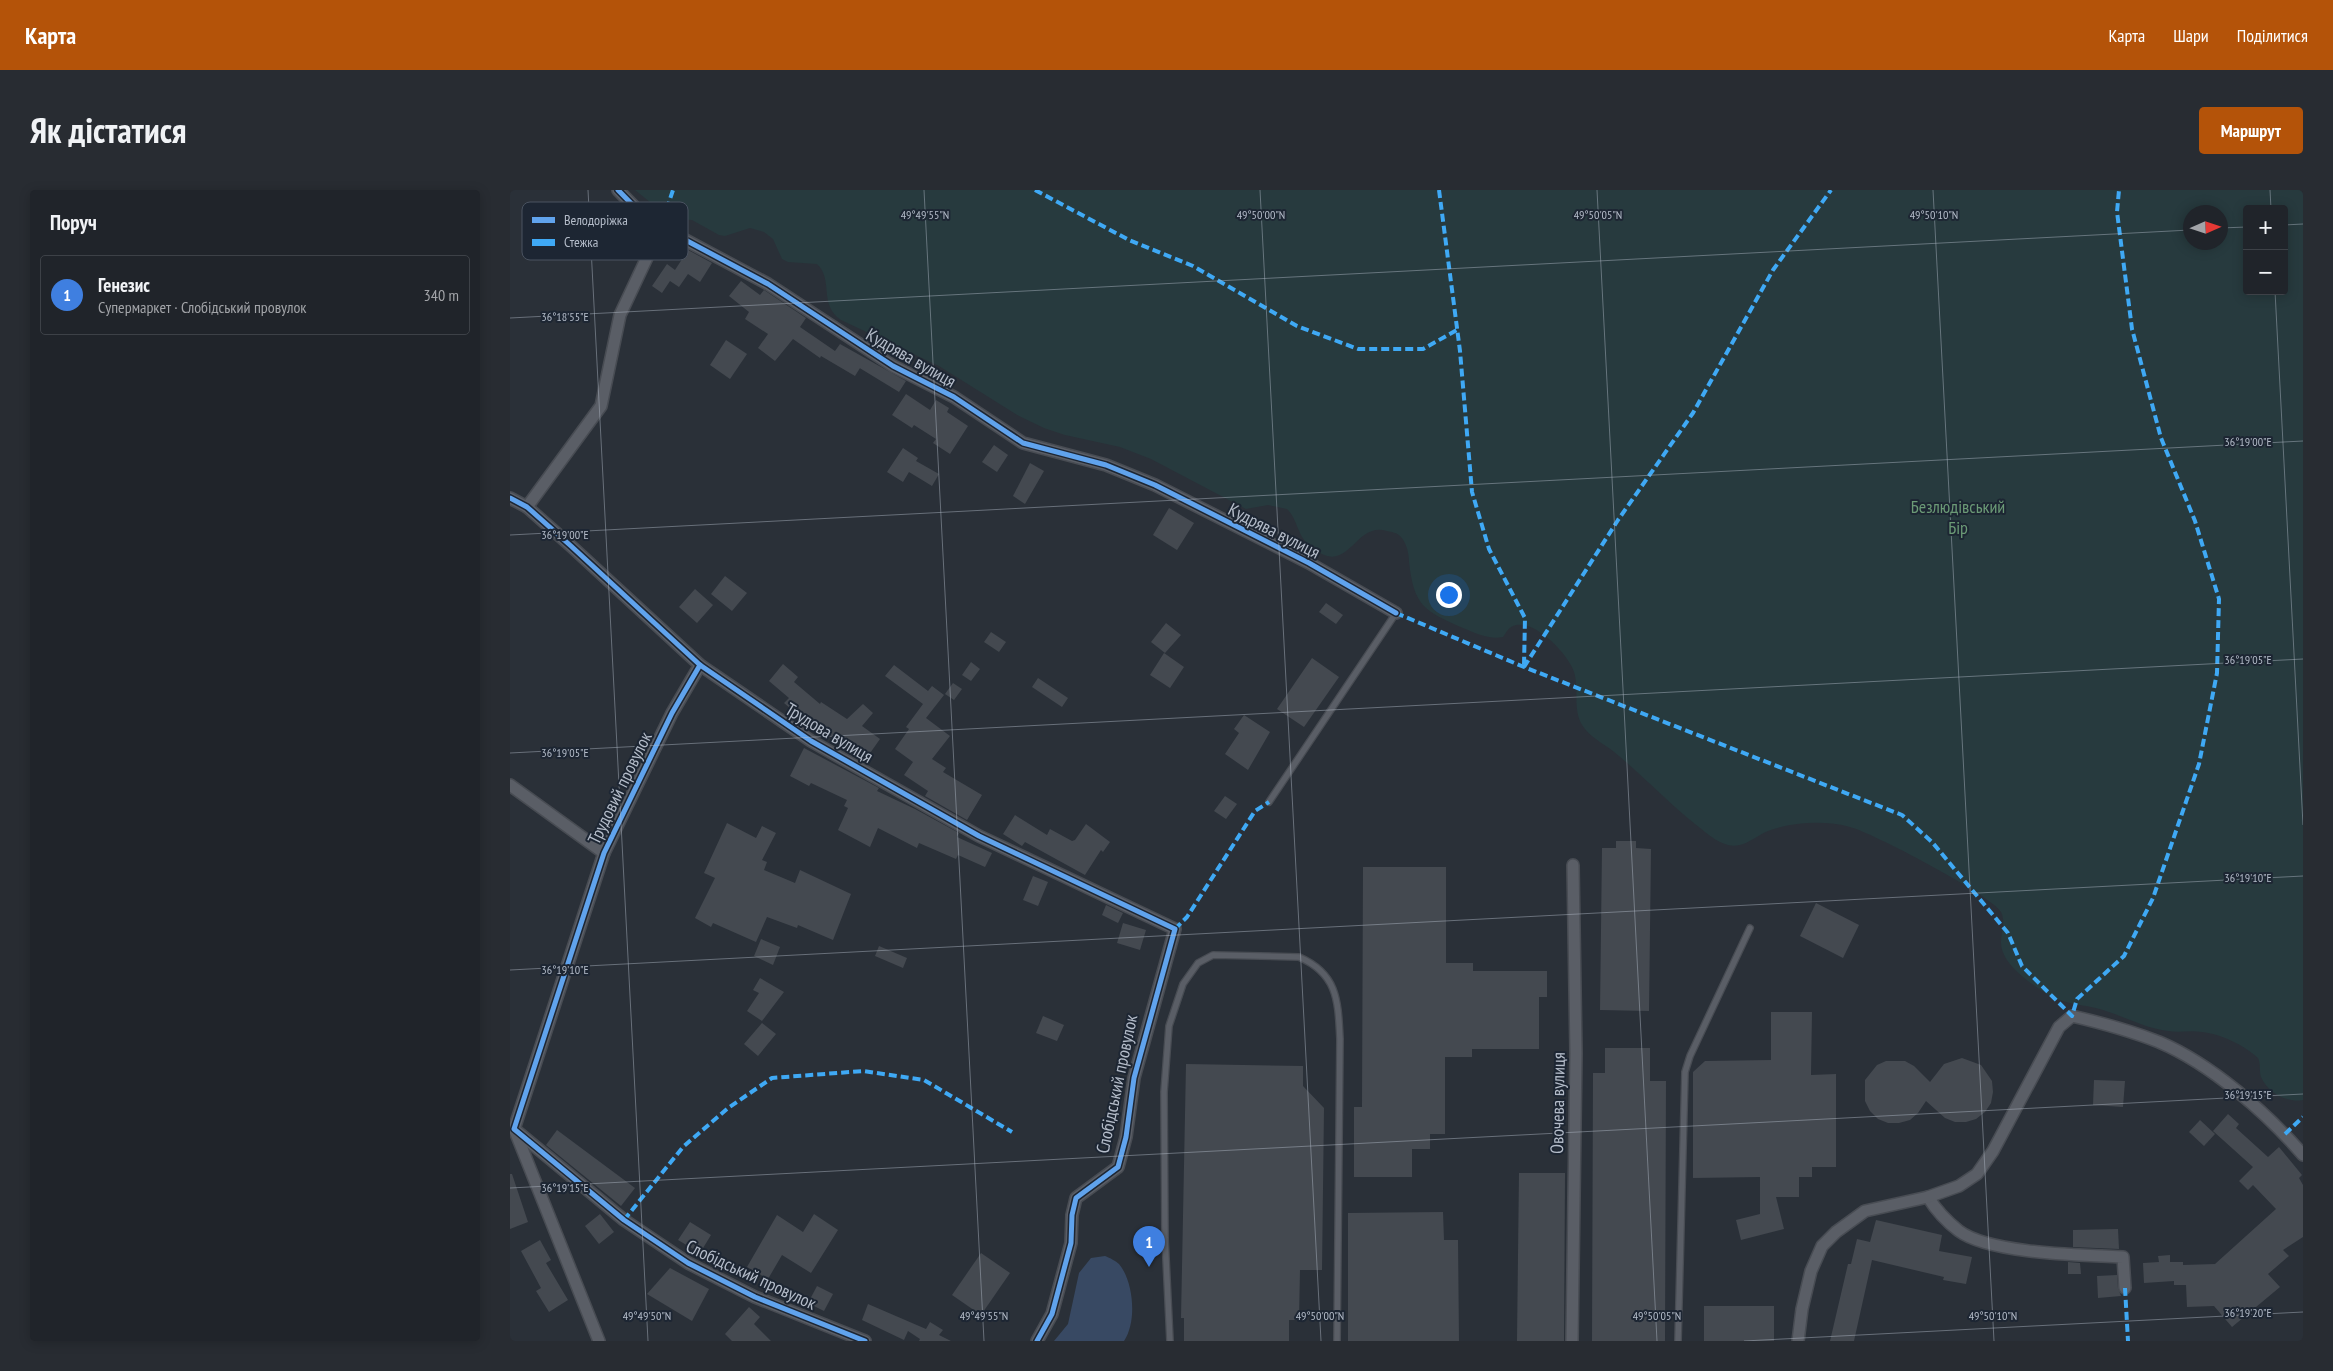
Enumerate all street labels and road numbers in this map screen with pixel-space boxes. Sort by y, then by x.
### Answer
street label: Кудрява вулиця [862,323,960,393]
street label: Кудрява вулиця [1224,498,1324,564]
street label: Трудова вулиця [781,697,877,768]
street label: Трудовий провулок [582,728,657,848]
street label: Слобідський провулок [1091,1012,1142,1155]
street label: Овочева вулиця [1545,1052,1570,1154]
street label: Слобідський провулок [682,1234,820,1315]

